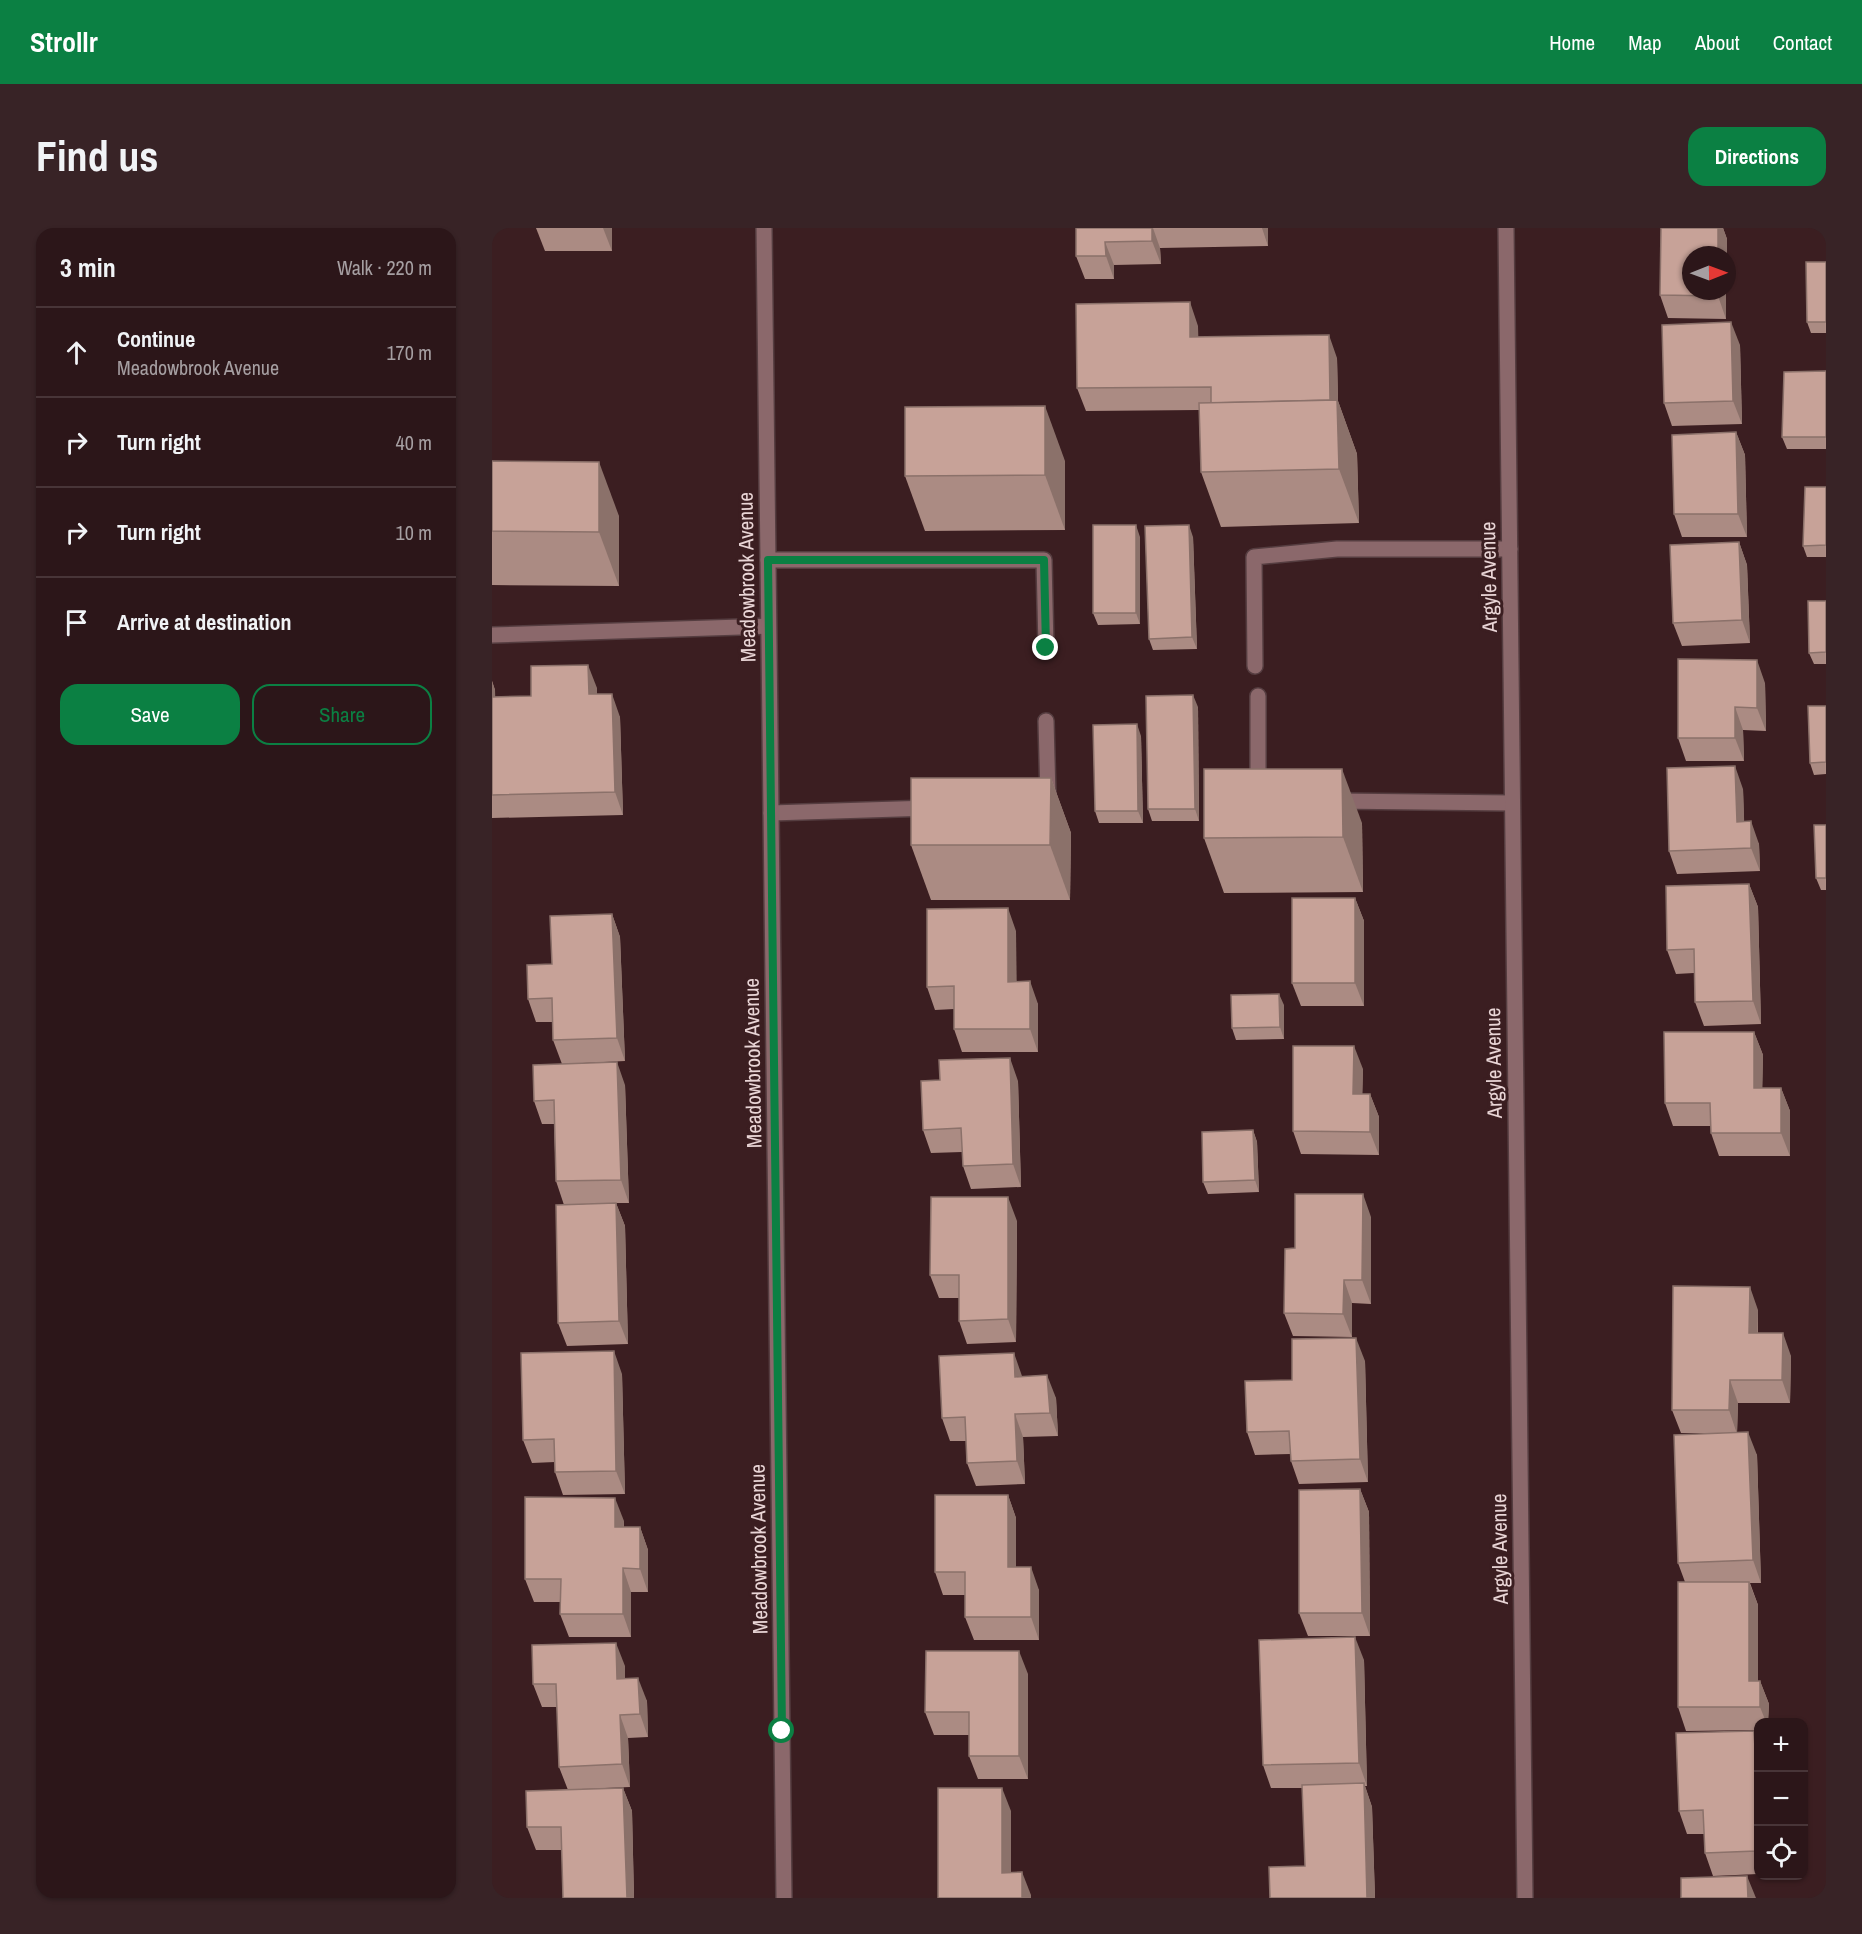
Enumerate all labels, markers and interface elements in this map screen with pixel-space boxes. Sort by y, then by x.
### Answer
text: Strollr [30,23,98,61]
text: Home [1549,28,1595,57]
text: Map [1628,28,1662,57]
text: About [1695,28,1740,57]
text: Contact [1773,28,1832,57]
button: Directions [1688,127,1826,186]
text: Find us [36,128,158,184]
north arrow [1682,246,1736,300]
text: 3 min [60,250,116,285]
text: Walk · 220 m [337,254,432,281]
text: Continue [117,324,195,354]
icon: ahead [60,336,93,369]
text: 170 m [386,339,432,366]
text: Meadowbrook Avenue [117,354,279,381]
icon: right [60,426,93,459]
text: Turn right [117,427,201,457]
text: 40 m [396,429,432,456]
street label: Meadowbrook Avenue [731,492,762,662]
icon: right [60,516,93,549]
text: Turn right [117,517,201,547]
text: 10 m [396,519,432,546]
street label: Argyle Avenue [1473,521,1504,634]
icon: arrive [60,606,93,639]
text: Arrive at destination [117,607,291,637]
route end [1032,634,1058,660]
button: Save [60,684,240,745]
button: Share [252,684,432,745]
street label: Meadowbrook Avenue [737,978,768,1148]
street label: Argyle Avenue [1478,1007,1509,1120]
street label: Meadowbrook Avenue [743,1464,774,1634]
street label: Argyle Avenue [1484,1493,1515,1606]
route start [768,1717,794,1743]
map controls [1754,1718,1808,1880]
button: + [1754,1718,1808,1772]
button: − [1754,1772,1808,1826]
button: locate [1754,1826,1808,1880]

